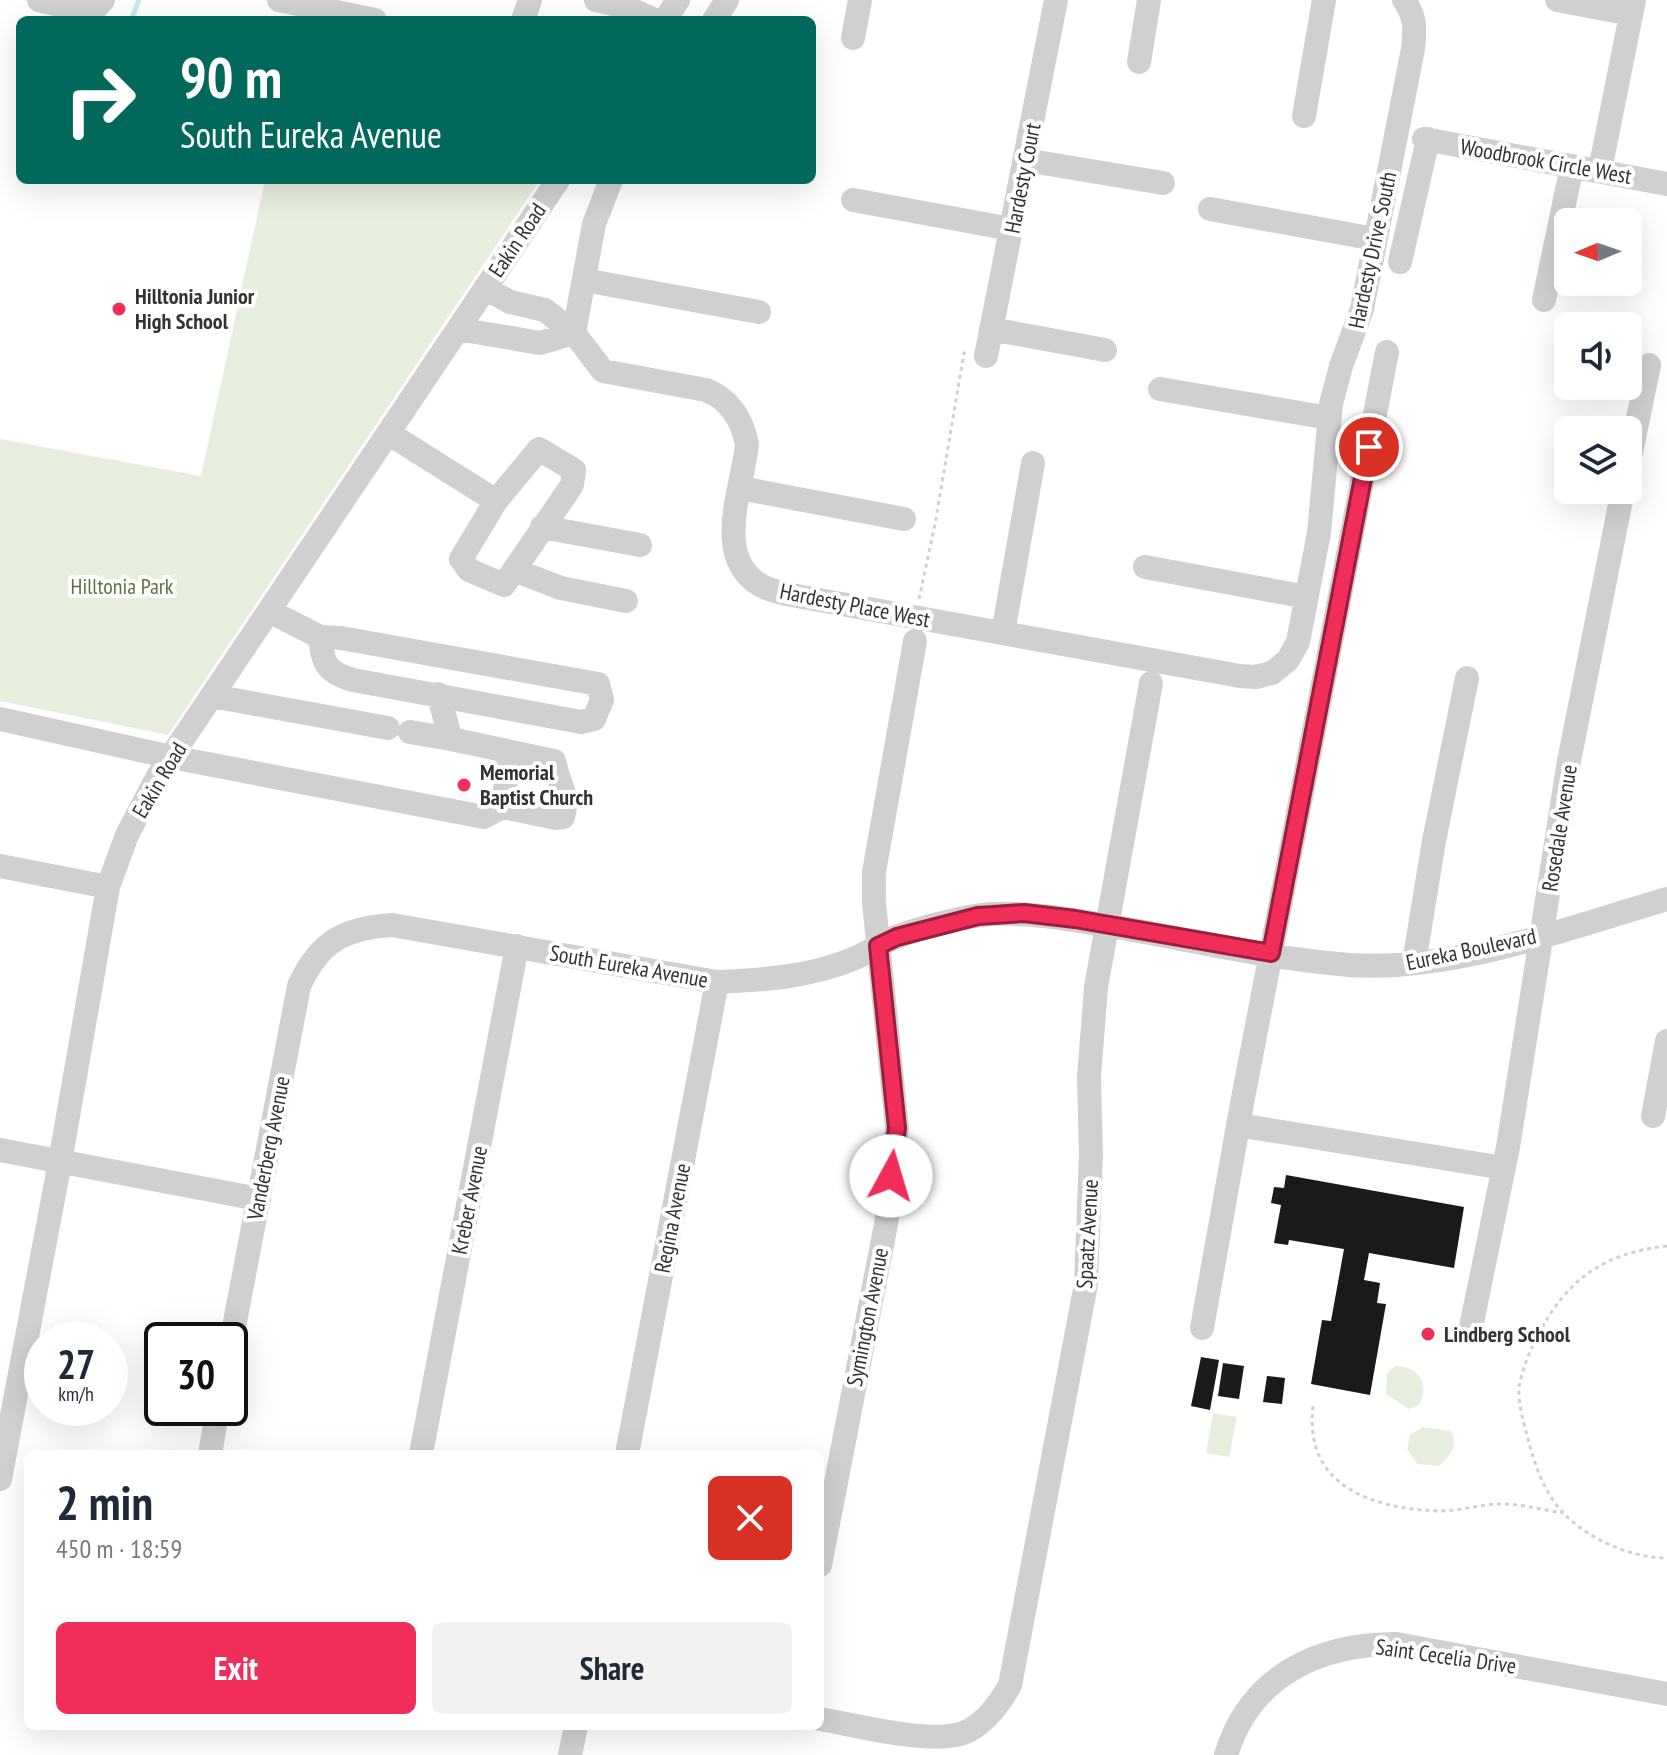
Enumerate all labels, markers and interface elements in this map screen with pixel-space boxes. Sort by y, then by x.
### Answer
text: 90 m [180,41,282,113]
icon: right [48,48,152,152]
text: South Eureka Avenue [180,111,442,158]
street label: Hardesty Court [998,120,1046,236]
street label: Woodbrook Circle West [1458,132,1634,190]
street label: Hardesty Drive South [1342,169,1402,331]
street label: Eakin Road [482,198,552,282]
north arrow [1554,208,1642,296]
map controls [1554,208,1642,504]
place label: Hilltonia Junior High School [135,282,255,335]
marker: Hilltonia Junior High School [110,300,128,318]
button: sound [1554,312,1642,400]
pin [1335,413,1403,481]
button: layers [1554,416,1642,504]
icon: arrive [1347,425,1391,469]
park label: Hilltonia Park [71,572,174,600]
street label: Hardesty Place West [778,577,932,633]
street label: Eakin Road [126,737,192,823]
place label: Memorial Baptist Church [480,758,593,811]
street label: Rosedale Avenue [1535,763,1583,893]
marker: Memorial Baptist Church [455,776,473,794]
street label: Eureka Boulevard [1403,922,1539,976]
street label: South Eureka Avenue [548,938,710,994]
street label: Vanderberg Avenue [240,1074,296,1223]
position arrow [849,1134,933,1218]
street label: Kreber Avenue [445,1143,493,1257]
street label: Regina Avenue [648,1161,696,1275]
street label: Spaatz Avenue [1070,1178,1104,1290]
street label: Symington Avenue [840,1245,894,1389]
place label: Lindberg School [1444,1320,1571,1348]
speed limit sign: 30 [144,1322,248,1426]
marker: Lindberg School [1419,1325,1437,1343]
text: 27 [57,1338,95,1390]
text: km/h [58,1381,94,1407]
text: 2 min [56,1471,153,1533]
button: close [708,1476,792,1560]
text: 450 m · 18:59 [56,1532,182,1565]
button: Exit [56,1622,416,1714]
button: Share [432,1622,792,1714]
street label: Saint Cecelia Drive [1374,1632,1518,1680]

